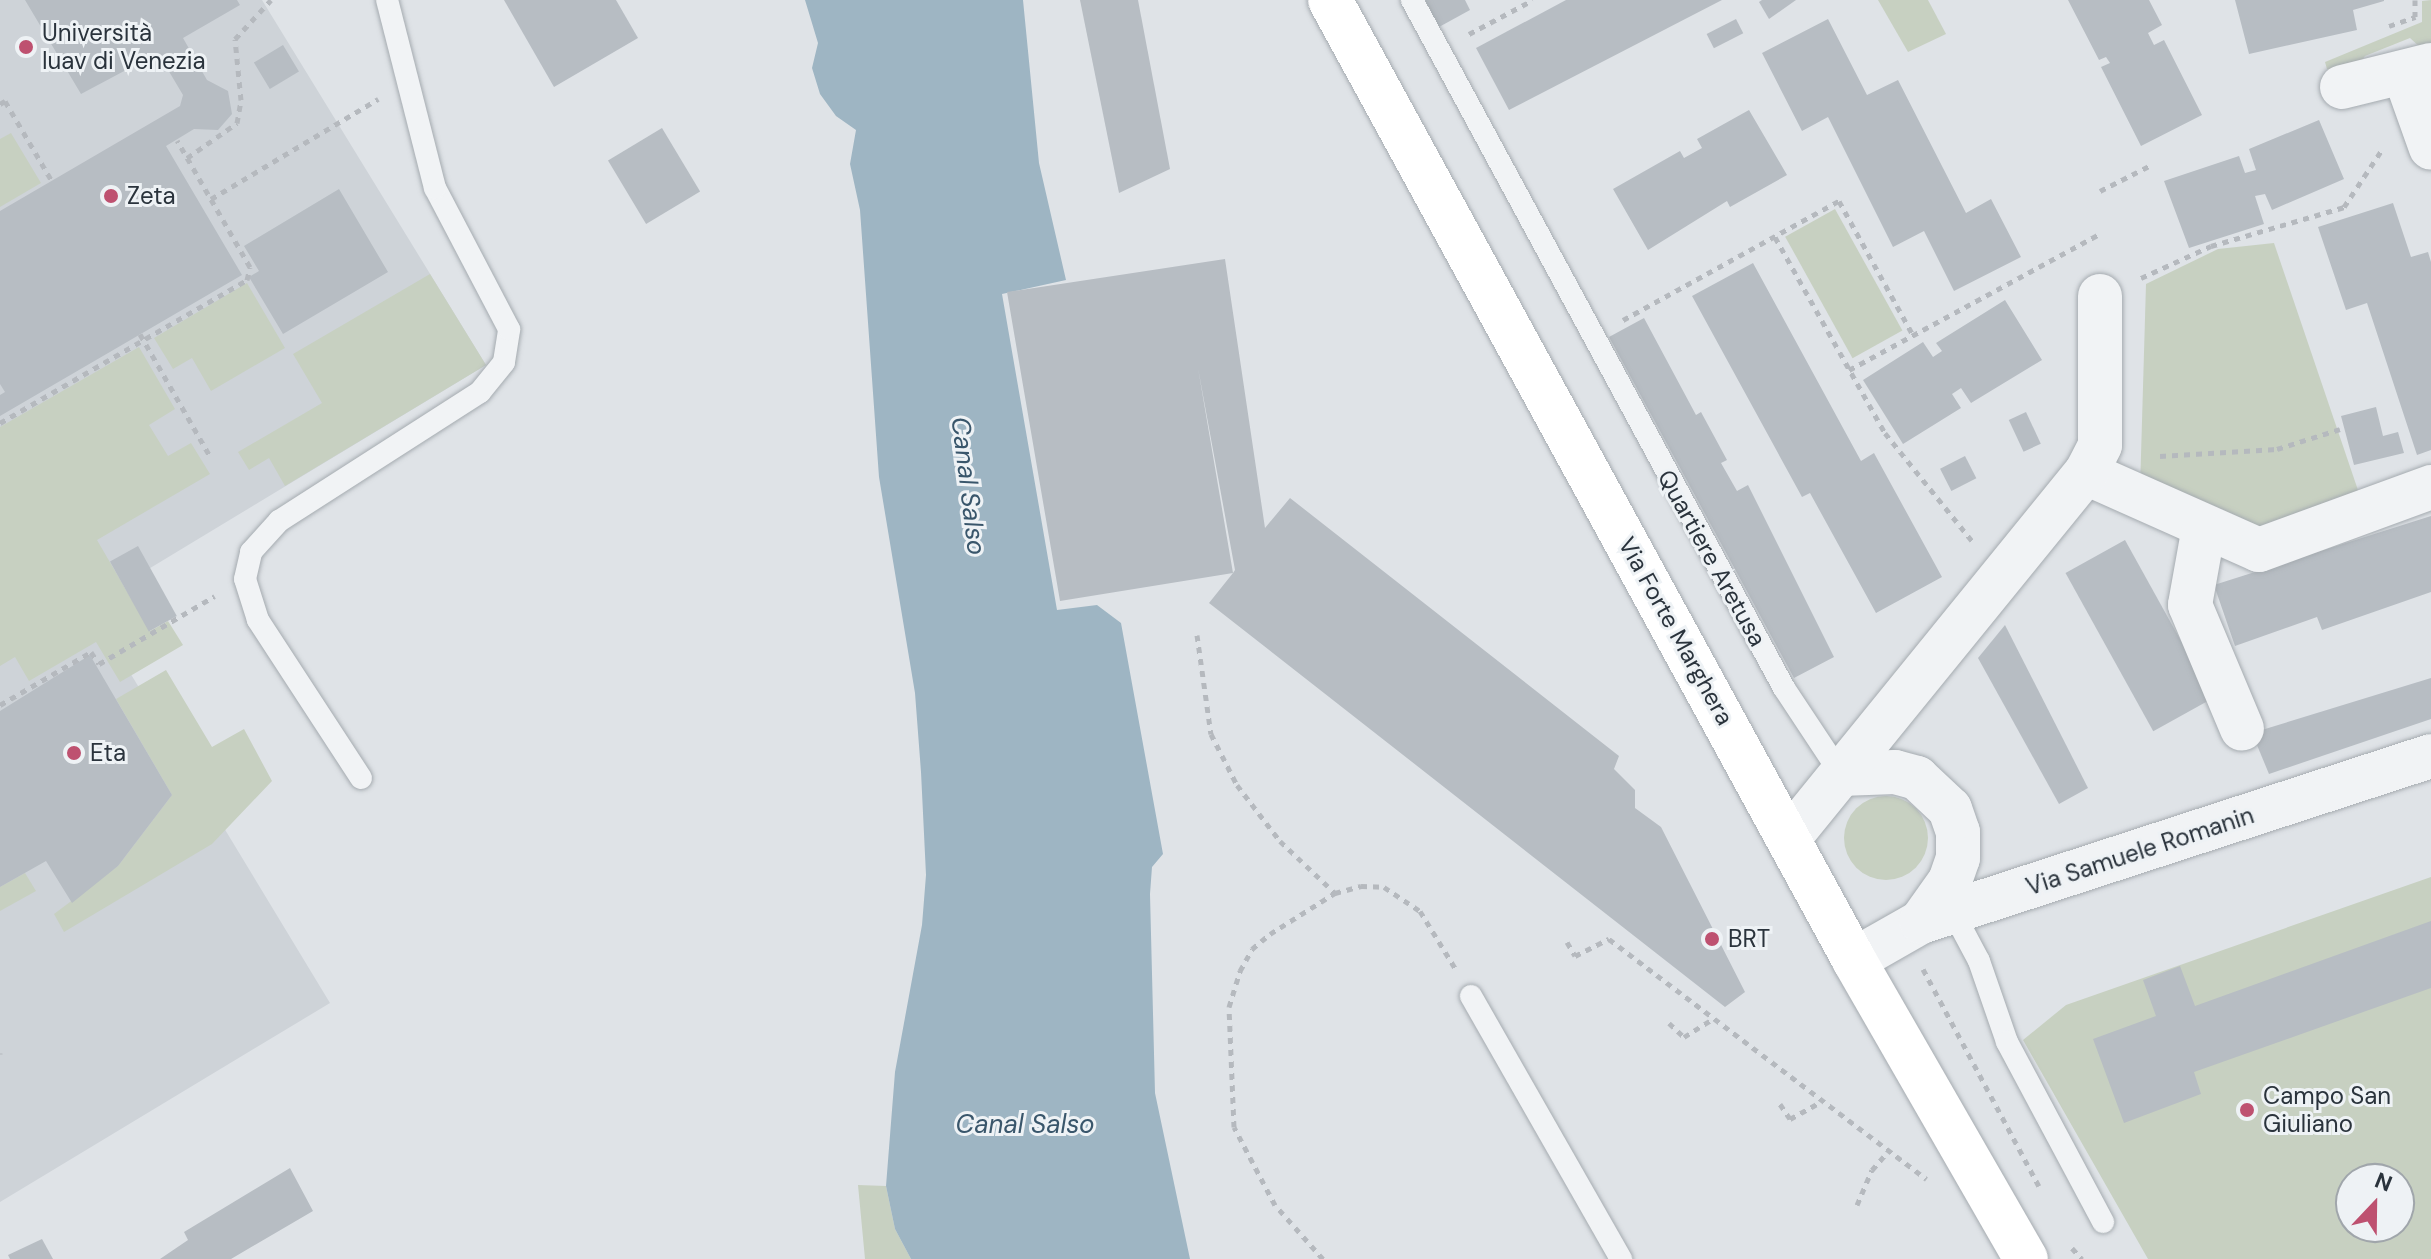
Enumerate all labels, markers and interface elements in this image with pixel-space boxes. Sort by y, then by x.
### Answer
place label: Università Iuav di Venezia [42,19,206,75]
marker: Università Iuav di Venezia [17,38,35,56]
place label: Zeta [127,182,176,210]
marker: Zeta [102,187,120,205]
water label: Canal Salso [944,415,992,557]
street label: Quartiere Aretusa [1652,465,1772,651]
street label: Via Forte Marghera [1612,532,1740,730]
place label: Eta [90,739,126,767]
marker: Eta [65,744,83,762]
street label: Via Samuele Romanin [2022,801,2258,901]
place label: BRT [1728,925,1770,953]
marker: BRT [1703,930,1721,948]
place label: Campo San Giuliano [2263,1082,2391,1138]
marker: Campo San Giuliano [2238,1101,2256,1119]
water label: Canal Salso [956,1109,1094,1141]
north arrow [2335,1163,2415,1243]
text: N [2371,1166,2396,1199]

